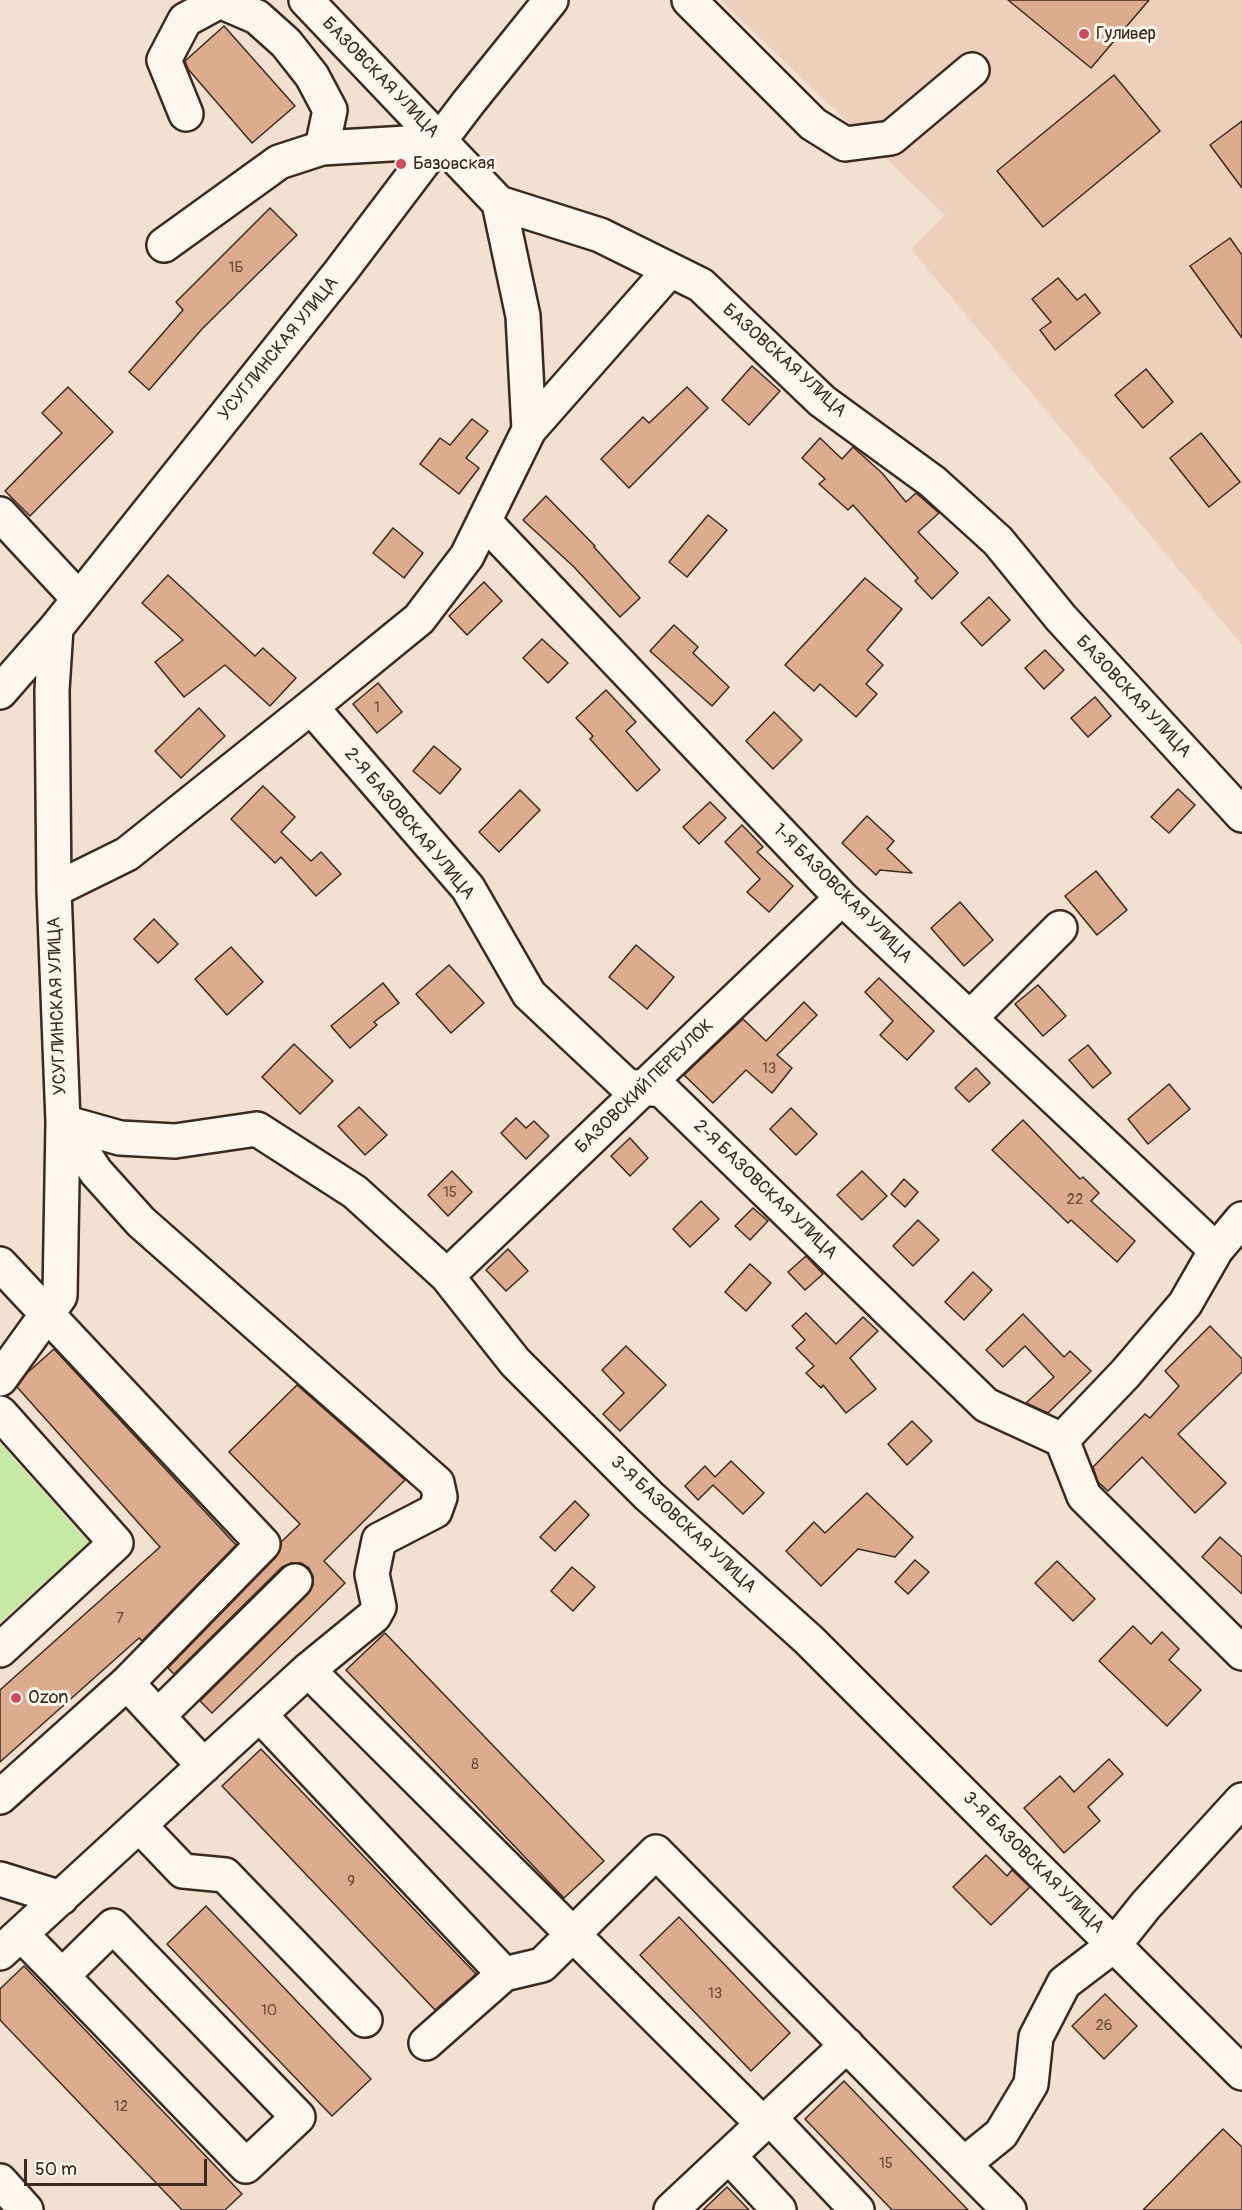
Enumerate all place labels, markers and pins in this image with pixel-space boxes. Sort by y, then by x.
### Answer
place label: Гуливер [1096,23,1156,45]
marker: Гуливер [1077,27,1091,41]
place label: Базовская [413,153,495,175]
marker: Базовская [394,157,408,171]
place label: Ozon [28,1687,68,1709]
marker: Ozon [9,1691,23,1705]

